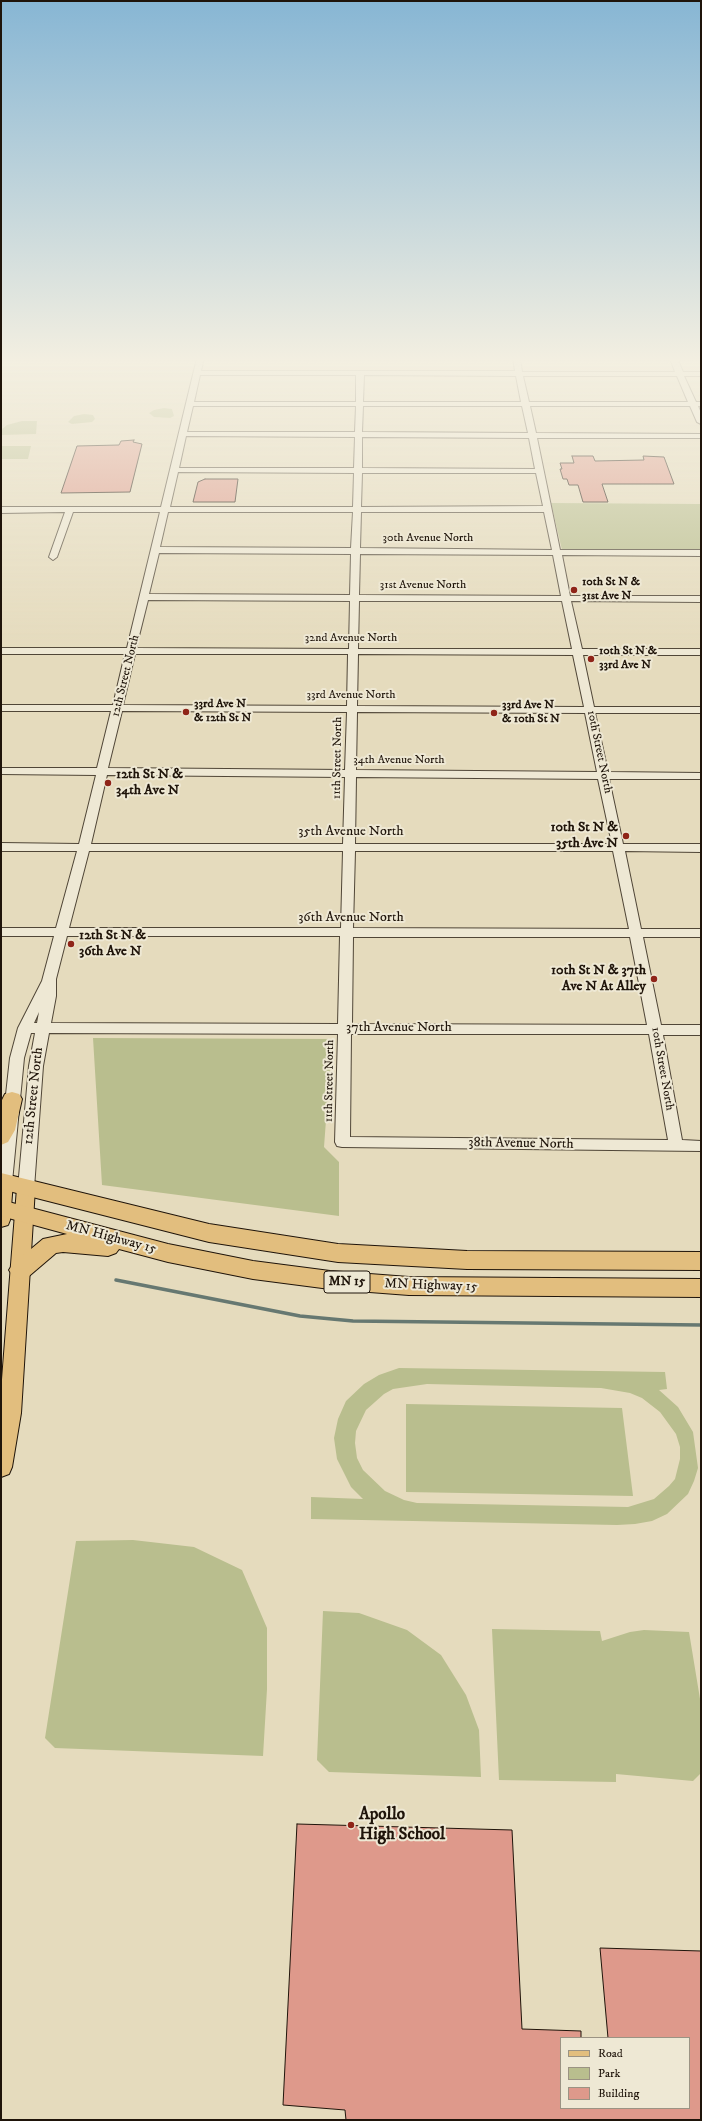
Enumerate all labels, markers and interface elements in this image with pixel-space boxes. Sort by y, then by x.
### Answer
street label: 30th Avenue North [383,532,473,546]
place label: 10th St N & 31st Ave N [582,576,640,604]
street label: 31st Avenue North [380,579,466,593]
marker: 10th St N & 31st Ave N [569,585,579,595]
street label: 32nd Avenue North [305,632,397,646]
street label: 12th Street North [109,634,143,718]
place label: 10th St N & 33rd Ave N [599,645,657,673]
marker: 10th St N & 33rd Ave N [586,654,596,664]
street label: 33rd Avenue North [306,689,396,703]
place label: 33rd Ave N & 12th St N [194,698,251,726]
place label: 33rd Ave N & 10th St N [502,699,560,727]
marker: 33rd Ave N & 12th St N [181,707,191,717]
marker: 33rd Ave N & 10th St N [489,708,499,718]
street label: 10th Street North [583,709,615,795]
street label: 11th Street North [330,717,346,799]
street label: 34th Avenue North [353,754,445,768]
place label: 12th St N & 34th Ave N [116,767,183,800]
marker: 12th St N & 34th Ave N [103,778,113,788]
place label: 10th St N & 35th Ave N [550,820,618,852]
street label: 35th Avenue North [298,824,404,840]
marker: 10th St N & 35th Ave N [621,831,631,841]
street label: 36th Avenue North [298,910,404,926]
place label: 12th St N & 36th Ave N [79,928,146,960]
marker: 12th St N & 36th Ave N [66,939,76,949]
place label: 10th St N & 37th Ave N At Alley [551,963,646,996]
marker: 10th St N & 37th Ave N At Alley [649,974,659,984]
street label: 37th Avenue North [346,1020,452,1036]
street label: 10th Street North [648,1026,676,1112]
street label: 11th Street North [322,1040,338,1122]
street label: 12th Street North [21,1046,47,1146]
street label: 38th Avenue North [468,1135,574,1153]
street label: MN Highway 15 [64,1218,158,1258]
road number: MN 15 [324,1271,370,1293]
street label: MN Highway 15 [384,1276,478,1296]
place label: Apollo High School [359,1805,445,1845]
marker: Apollo High School [346,1820,356,1830]
legend [560,2037,690,2109]
text: Road [598,2046,623,2061]
text: Park [598,2066,620,2081]
text: Building [598,2086,639,2101]

